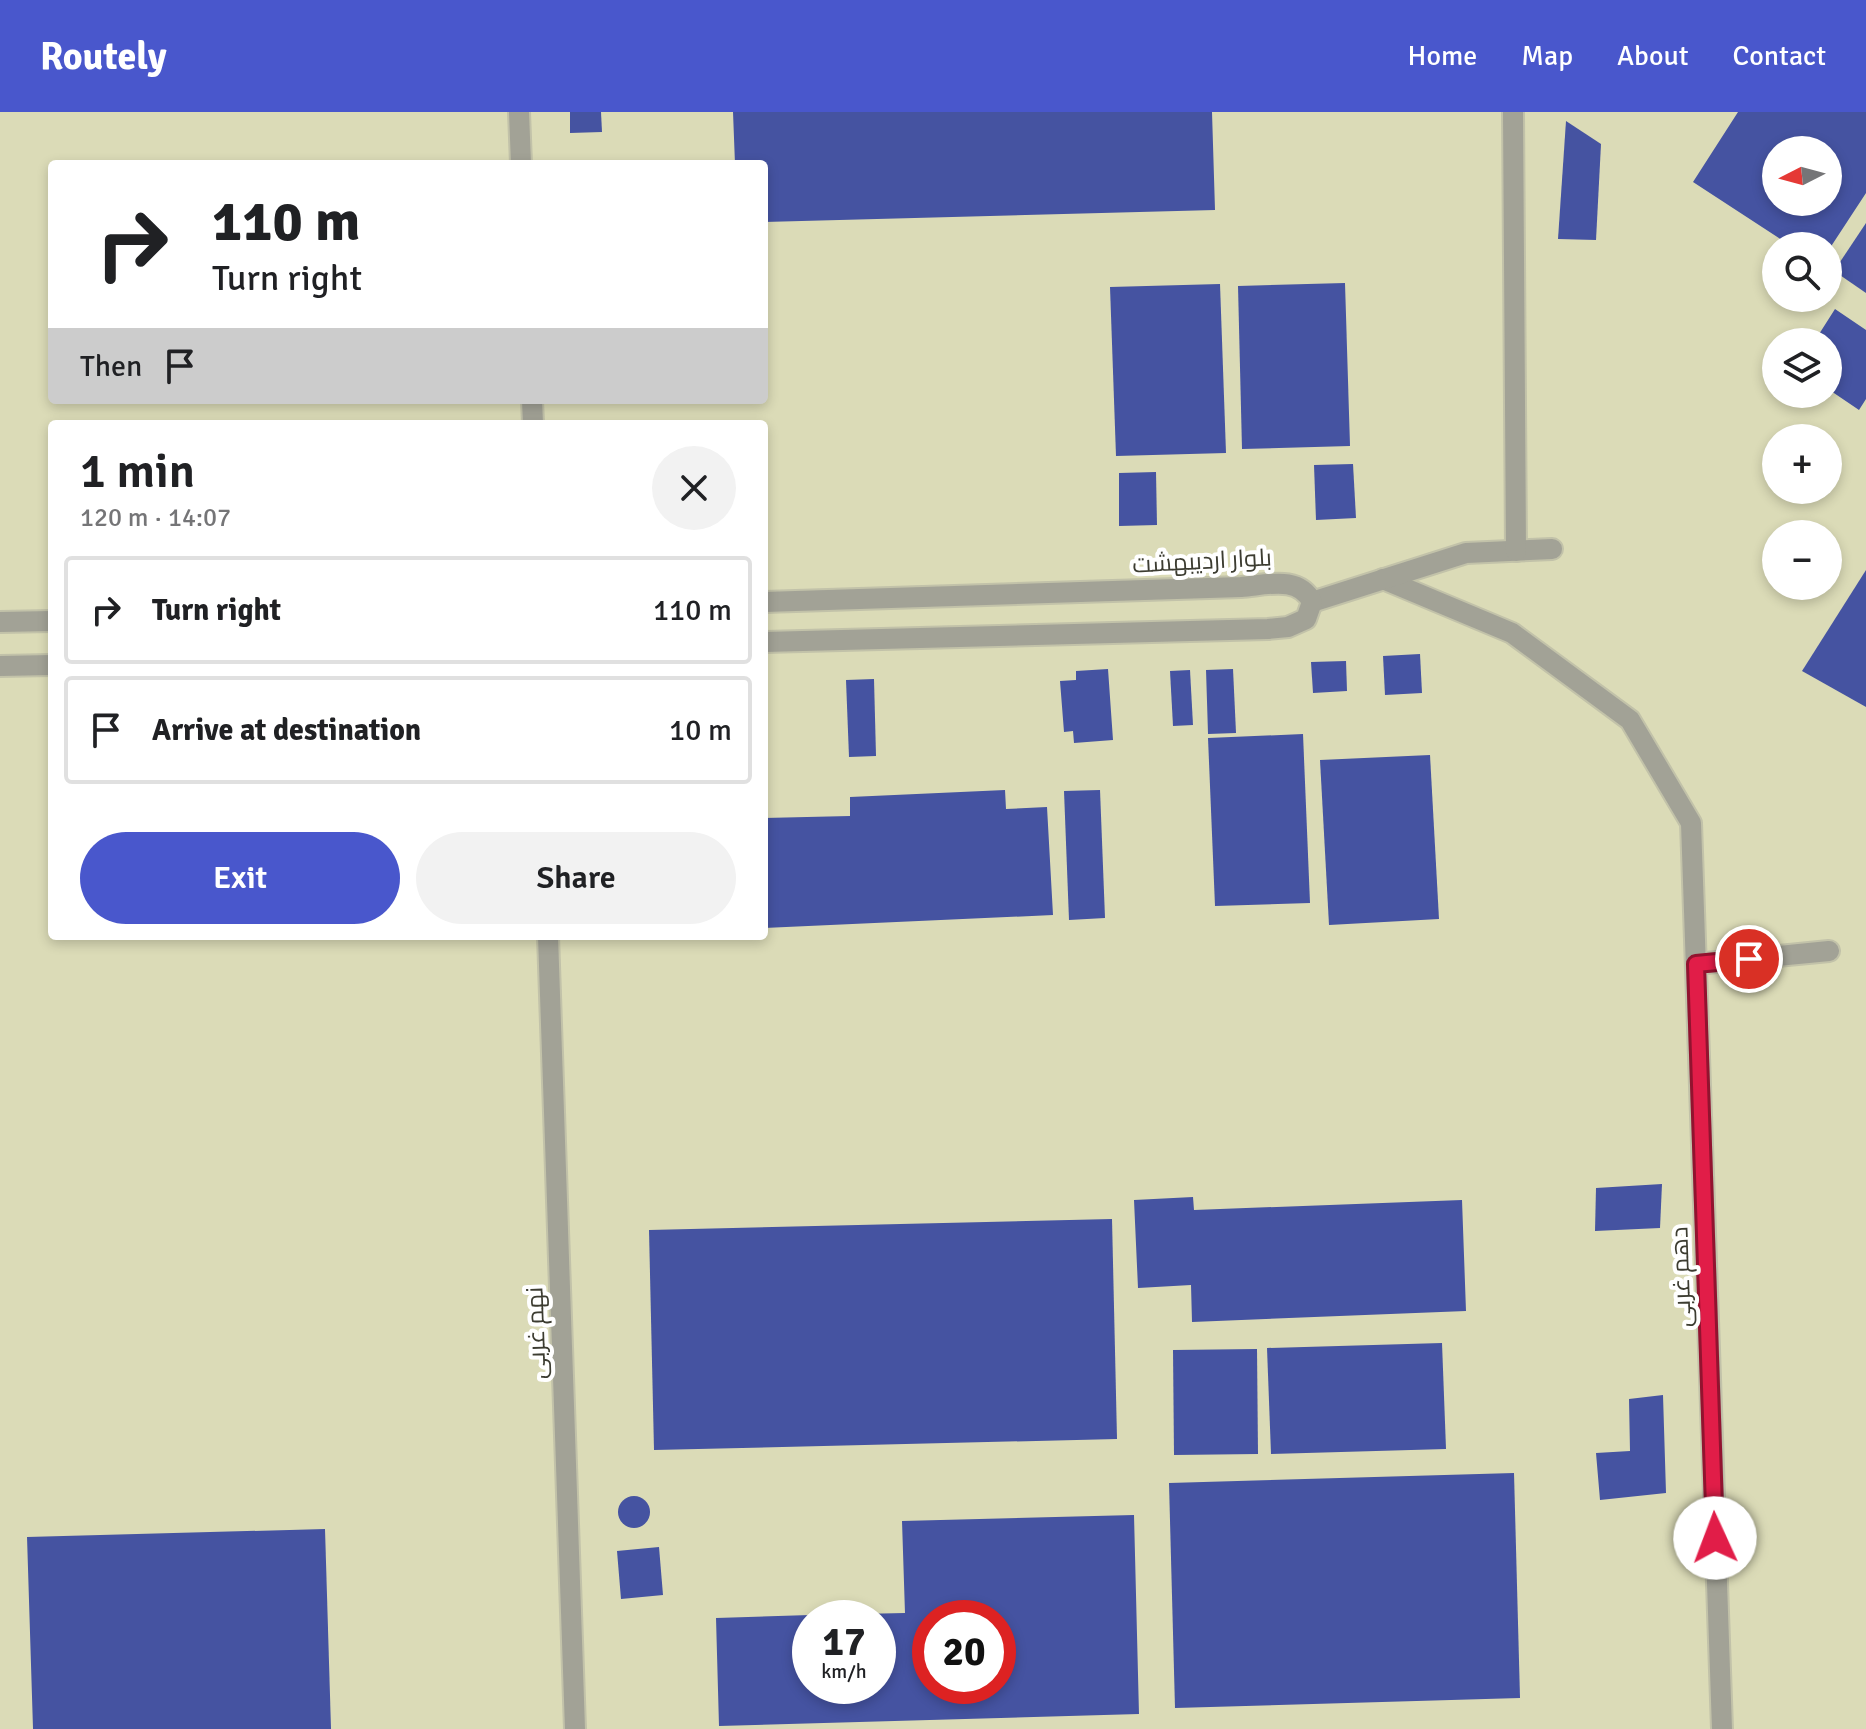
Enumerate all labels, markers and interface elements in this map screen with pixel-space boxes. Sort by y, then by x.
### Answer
text: Routely [40,33,167,80]
text: Home [1408,39,1477,73]
text: Map [1521,39,1573,73]
text: About [1617,39,1689,73]
text: Contact [1733,39,1826,73]
north arrow [1762,136,1842,216]
map controls [1762,136,1842,600]
text: 110 m [212,187,360,256]
icon: right [80,192,184,296]
button: search [1762,232,1842,312]
text: Turn right [212,256,362,301]
button: layers [1762,328,1842,408]
icon: arrive [158,344,202,388]
text: Then [80,348,142,385]
button: + [1762,424,1842,504]
text: 1 min [80,442,195,501]
button: close [652,446,736,530]
text: 120 m · 14:07 [80,502,231,534]
button: − [1762,520,1842,600]
street label: بلوار اردیبهشت [1132,542,1272,580]
icon: right [84,588,128,632]
text: Turn right [152,592,281,629]
text: 110 m [653,592,732,629]
icon: arrive [84,708,128,752]
text: Arrive at destination [152,712,421,749]
text: 10 m [669,712,732,749]
button: Exit [80,832,400,924]
button: Share [416,832,736,924]
pin [1715,925,1783,993]
icon: arrive [1727,937,1771,981]
street label: دهم غربی [1664,1226,1699,1328]
street label: نهم غربی [519,1286,554,1380]
position arrow [1673,1496,1757,1580]
speed limit sign: 20 [912,1600,1016,1704]
text: 17 [822,1617,866,1667]
text: km/h [821,1659,867,1684]

